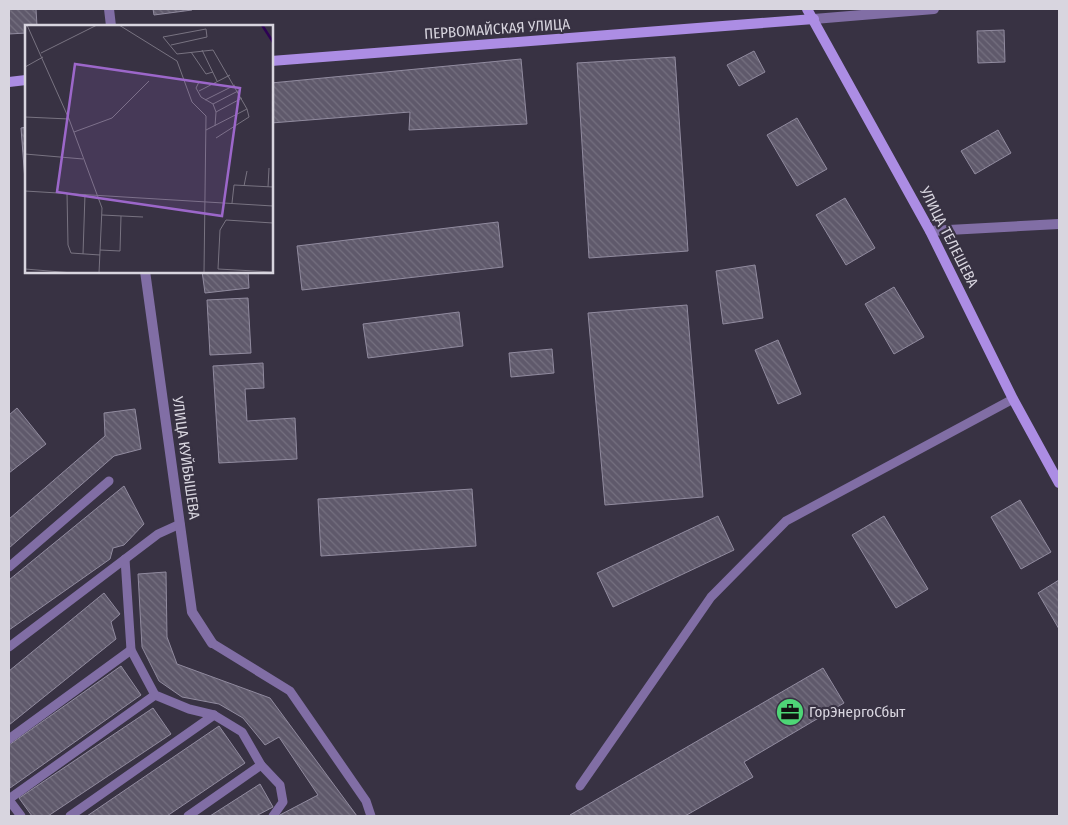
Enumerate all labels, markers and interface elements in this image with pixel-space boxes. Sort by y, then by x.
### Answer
street label: ПЕРВОМАЙСКАЯ УЛИЦА [423,15,571,43]
inset map [25,25,272,272]
street label: УЛИЦА ТЕЛЕШЕВА [915,183,982,290]
street label: УЛИЦА КУЙБЫШЕВА [168,394,204,521]
office icon: ГорЭнергоСбыт [775,697,805,727]
place label: ГорЭнергоСбыт [809,703,906,721]

